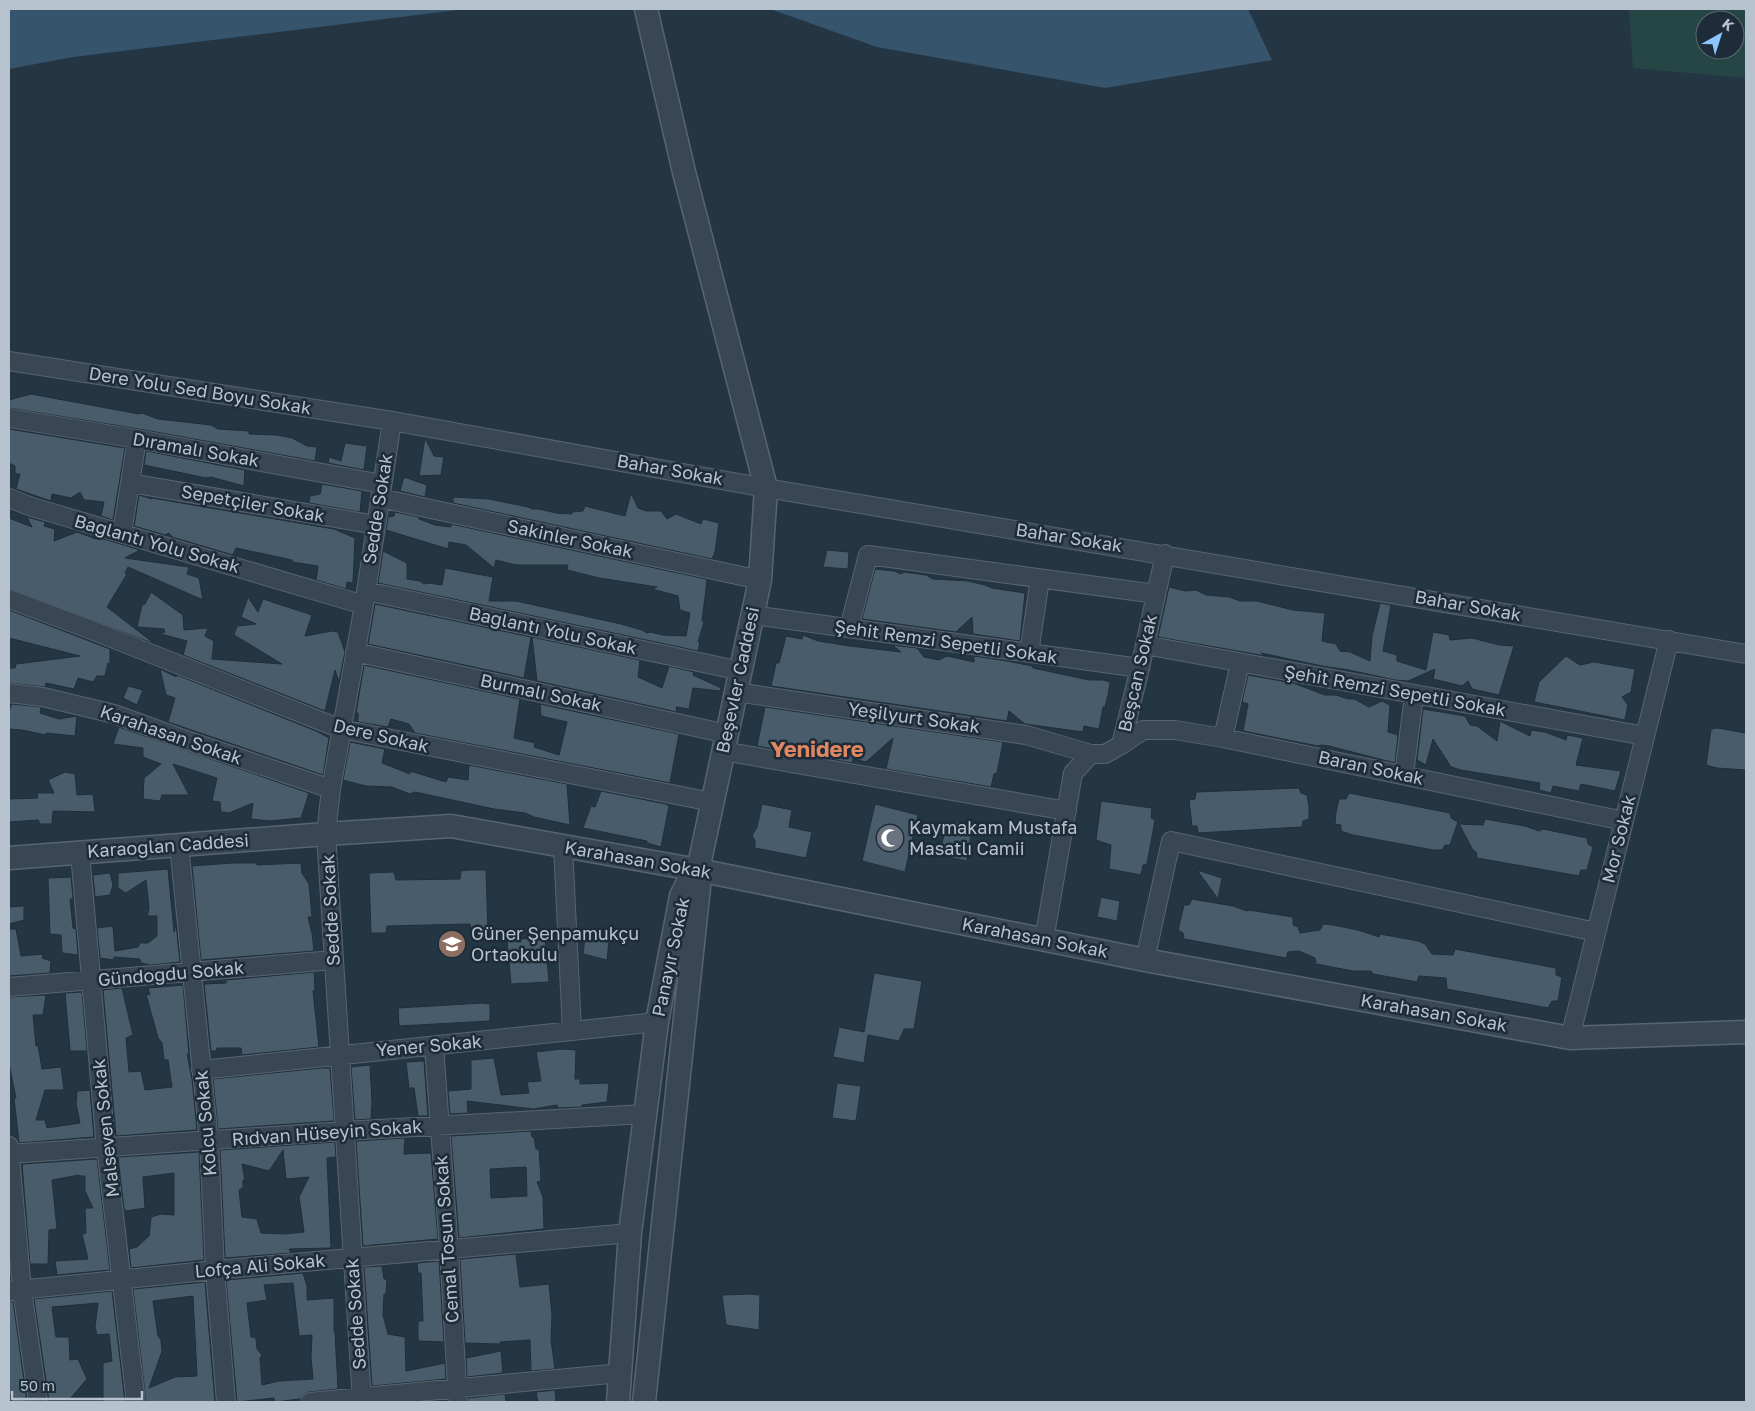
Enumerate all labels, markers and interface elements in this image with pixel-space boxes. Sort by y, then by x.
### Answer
north arrow [1695,10,1745,60]
text: K [1719,15,1738,34]
street label: Dere Yolu Sed Boyu Sokak [87,362,313,418]
street label: Dıramalı Sokak [131,427,261,471]
street label: Bahar Sokak [615,449,725,489]
street label: Sedde Sokak [357,452,397,566]
street label: Sepetçiler Sokak [180,480,327,526]
street label: Bağlantı Yolu Sokak [72,509,243,577]
street label: Sakinler Sokak [505,514,635,562]
street label: Bahar Sokak [1014,518,1124,556]
street label: Bahar Sokak [1413,585,1523,625]
street label: Bağlantı Yolu Sokak [467,601,639,659]
street label: Beşevler Caddesi [711,605,763,755]
street label: Beşcan Sokak [1113,612,1161,734]
street label: Şehit Remzi Sepetli Sokak [833,614,1059,668]
street label: Şehit Remzi Sepetli Sokak [1283,660,1508,720]
street label: Burmalı Sokak [478,668,604,716]
street label: Yeşilyurt Sokak [847,697,982,737]
street label: Karahasan Sokak [97,699,245,769]
street label: Dere Sokak [331,713,431,757]
district label: Yenidere [770,735,864,762]
street label: Baran Sokak [1316,745,1426,789]
street label: Mor Sokak [1596,792,1640,885]
place label: Kaymakam Mustafa Masatlı Camii [909,816,1077,859]
mosque icon: Kaymakam Mustafa Masatlı Camii [875,823,905,853]
street label: Karaoğlan Caddesi [86,828,250,862]
street label: Karahasan Sokak [563,835,713,883]
street label: Sedde Sokak [316,854,344,966]
street label: Panayır Sokak [647,895,693,1019]
street label: Karahasan Sokak [960,912,1110,962]
place label: Güner Şenpamukçu Ortaokulu [471,922,639,965]
school or university icon: Güner Şenpamukçu Ortaokulu [437,929,467,959]
street label: Gündoğdu Sokak [97,956,245,990]
street label: Karahasan Sokak [1359,988,1509,1036]
street label: Yener Sokak [375,1029,483,1061]
street label: Malseven Sokak [87,1058,123,1199]
street label: Kolcu Sokak [189,1069,221,1177]
street label: Rıdvan Hüseyin Sokak [231,1114,423,1150]
street label: Cemal Tosun Sokak [429,1154,463,1324]
street label: Lofça Ali Sokak [194,1248,326,1282]
street label: Sedde Sokak [340,1258,370,1371]
scale bar [12,1368,142,1400]
text: 50 m [20,1376,55,1394]

